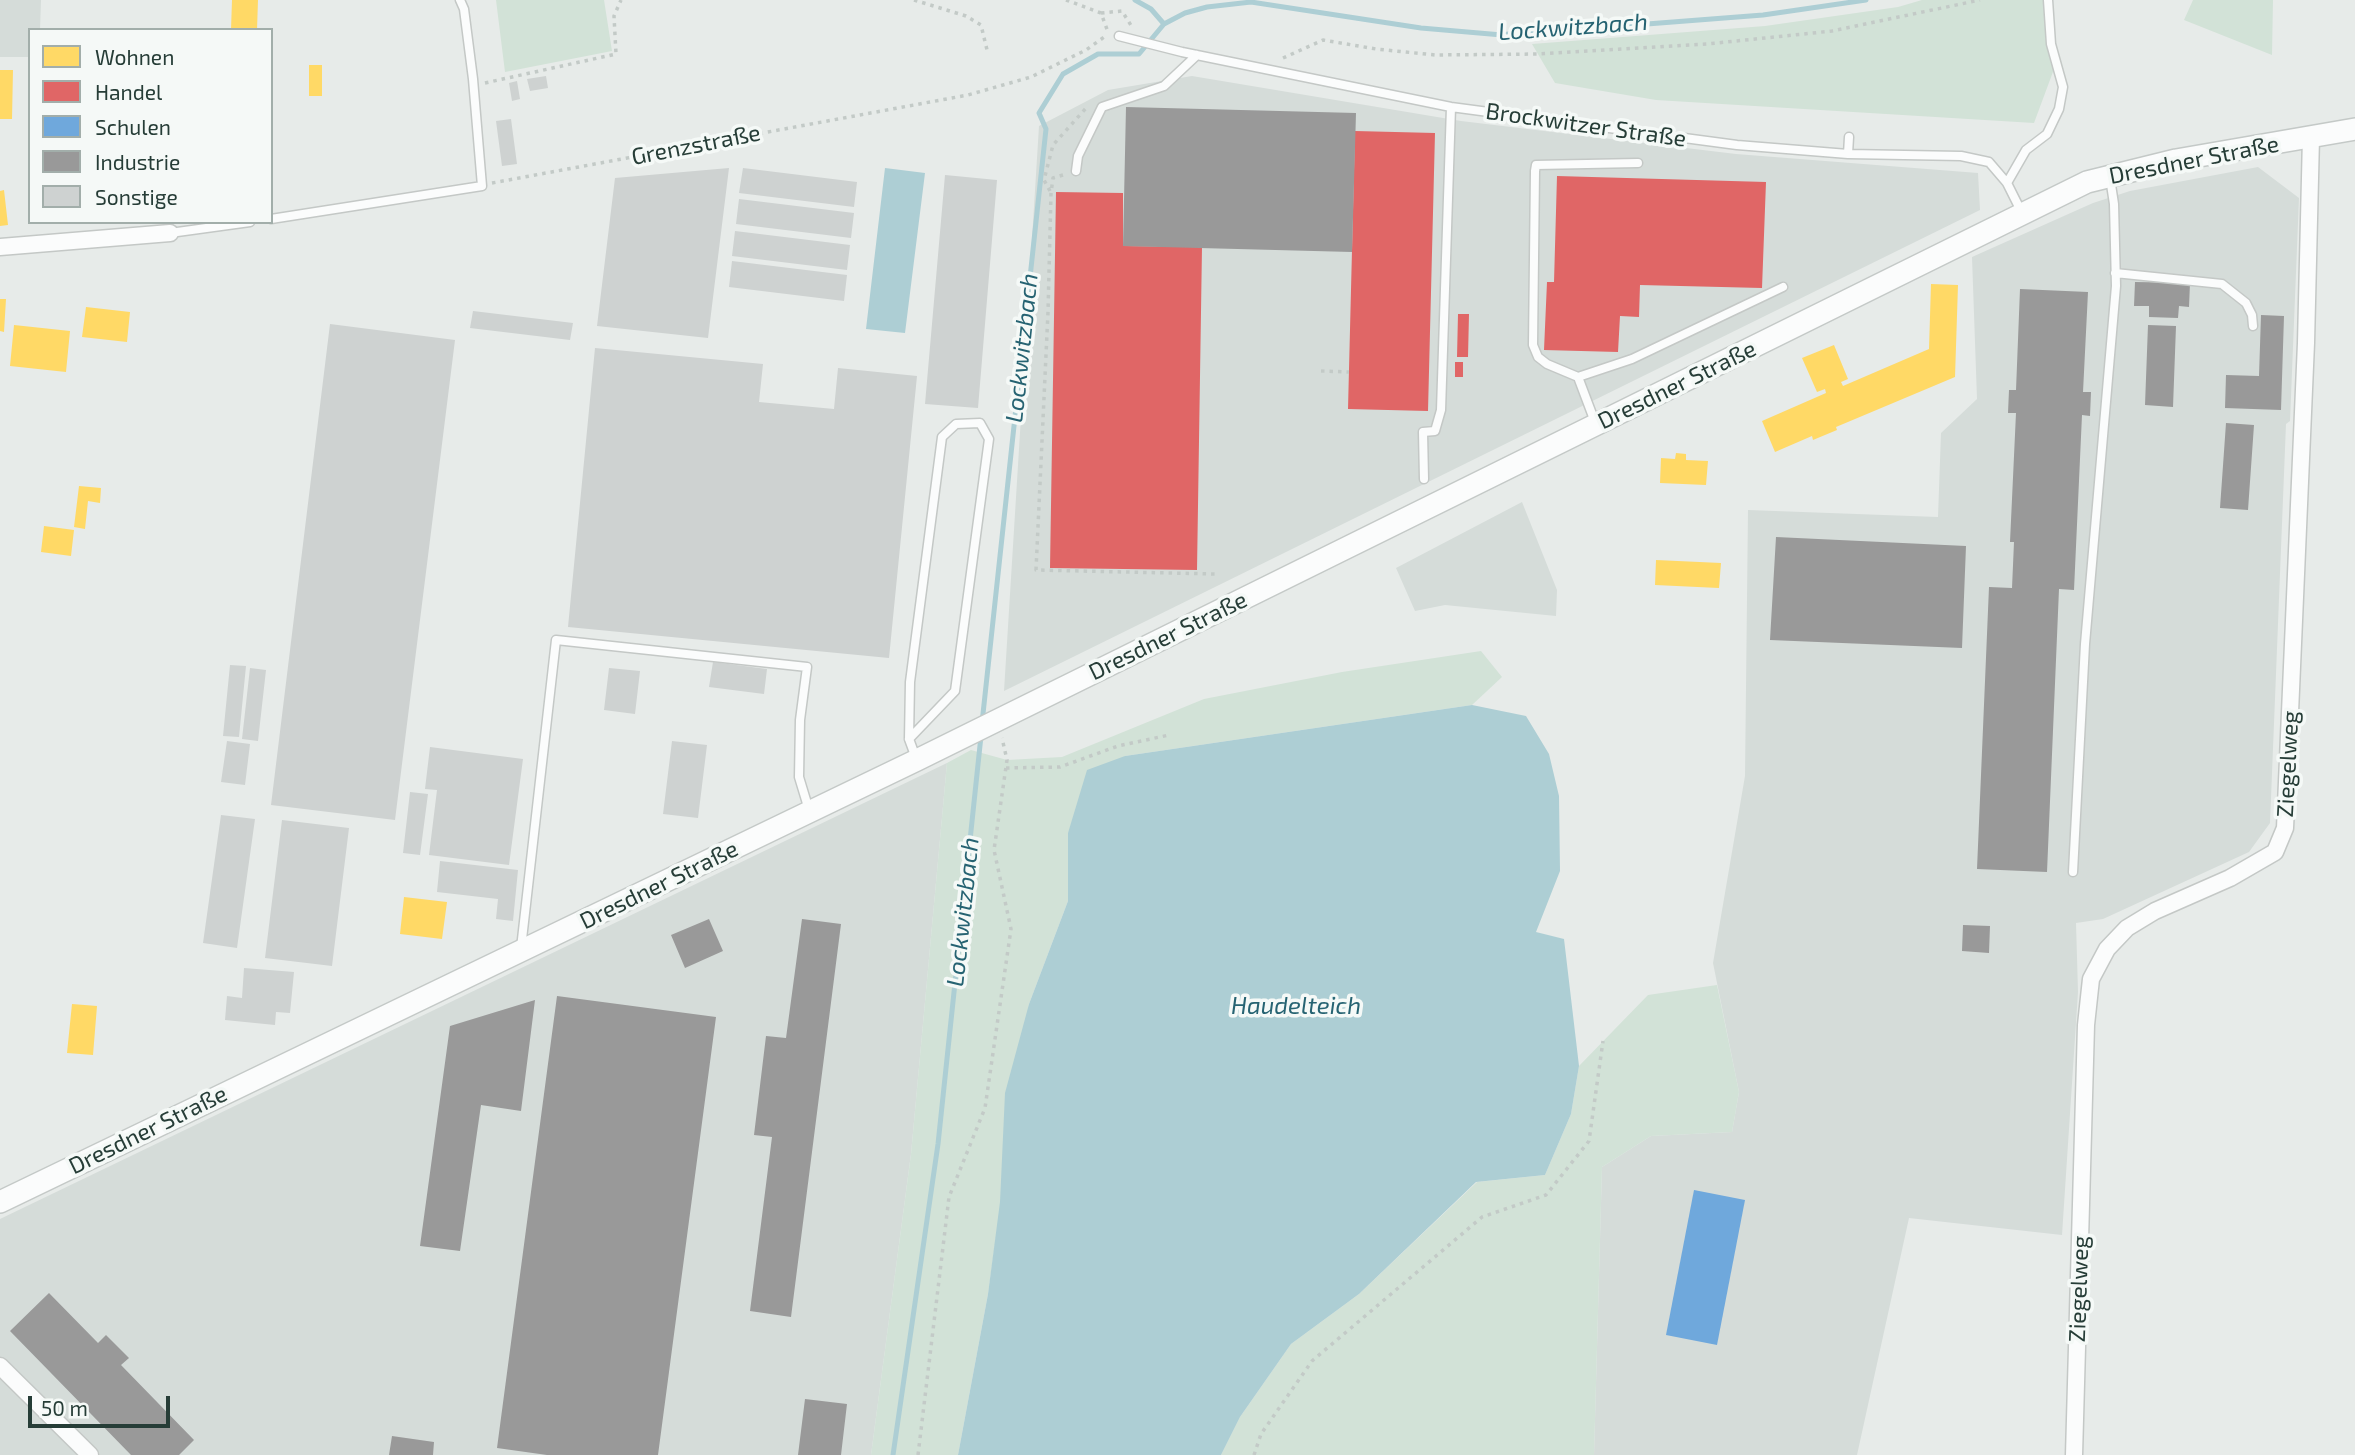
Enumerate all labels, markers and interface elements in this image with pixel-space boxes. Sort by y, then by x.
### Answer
water label: Lockwitzbach [1497,7,1649,47]
legend [28,28,273,224]
text: Wohnen [95,44,174,69]
text: Handel [95,79,162,104]
street label: Brockwitzer Straße [1484,97,1688,153]
text: Schulen [95,114,171,139]
street label: Grenzstraße [629,119,763,171]
street label: Dresdner Straße [2107,130,2281,190]
text: Industrie [95,149,180,174]
text: Sonstige [95,184,178,209]
water label: Lockwitzbach [1000,272,1044,424]
street label: Dresdner Straße [1593,335,1761,435]
street label: Dresdner Straße [1084,586,1252,686]
street label: Ziegelweg [2271,710,2305,818]
street label: Dresdner Straße [575,835,743,935]
water label: Lockwitzbach [941,836,985,988]
water label: Haudelteich [1231,992,1361,1020]
street label: Dresdner Straße [64,1080,232,1180]
street label: Ziegelweg [2063,1235,2095,1343]
scale bar [32,1382,173,1426]
text: 50 m [41,1395,88,1420]

